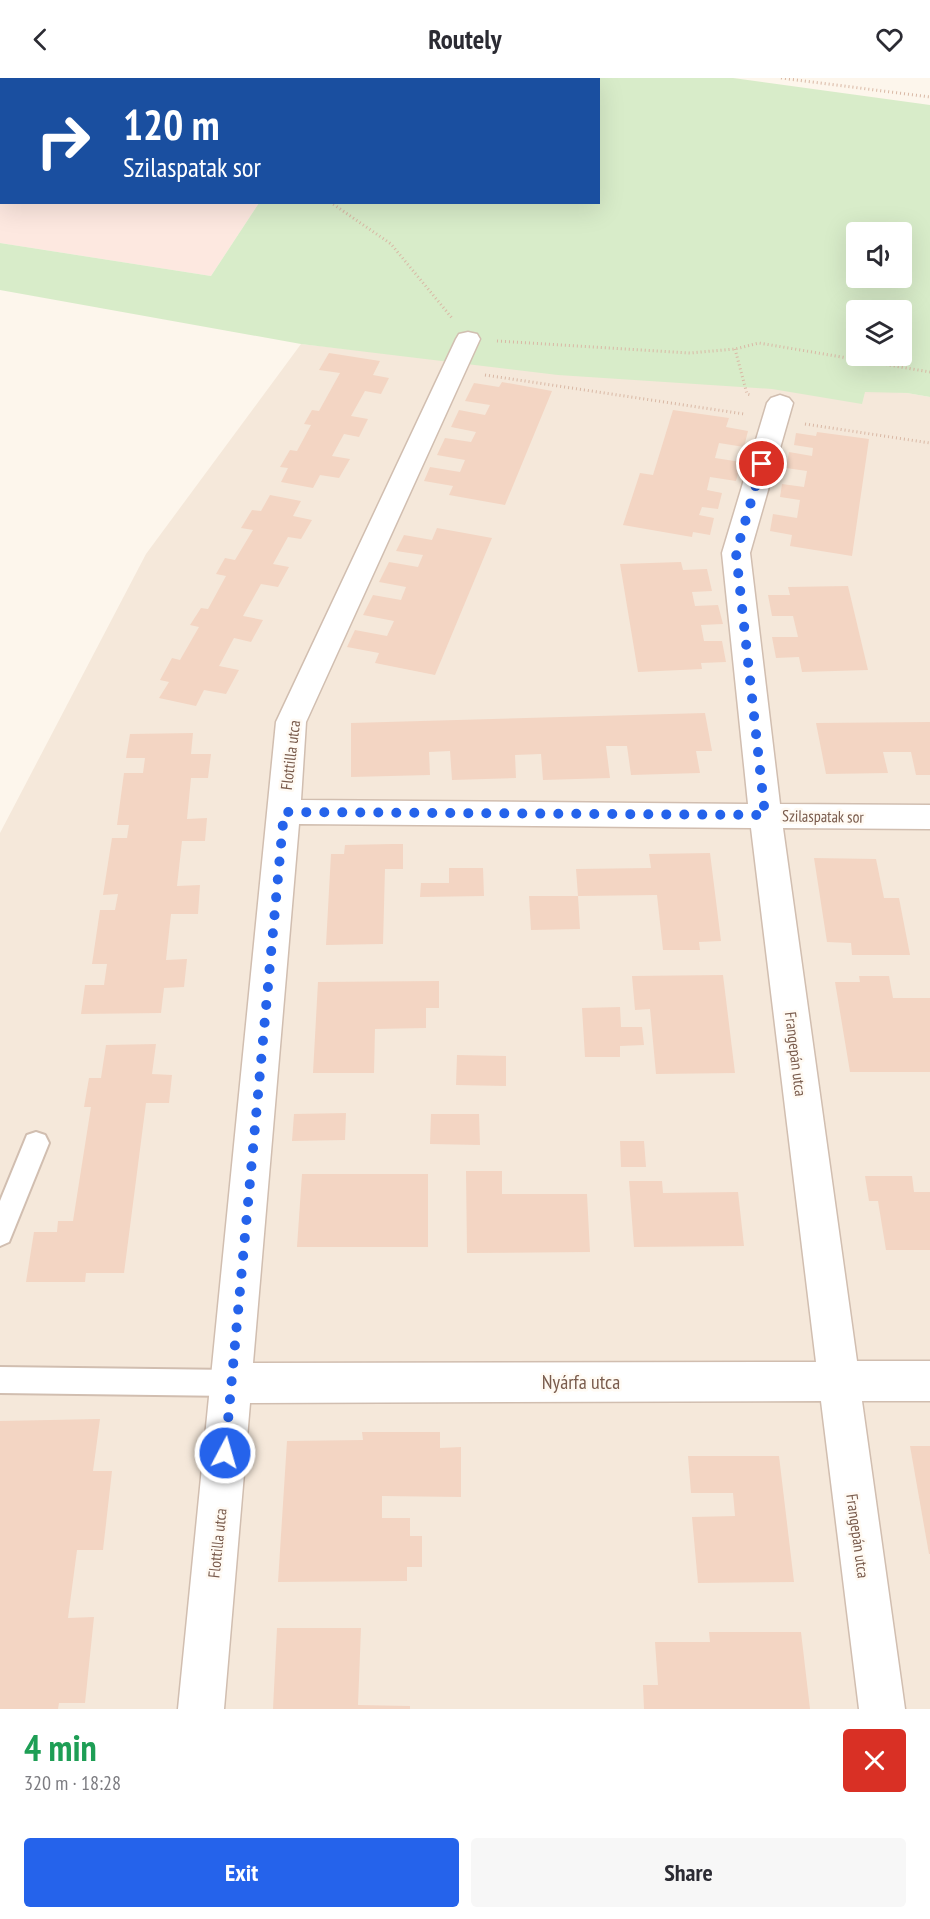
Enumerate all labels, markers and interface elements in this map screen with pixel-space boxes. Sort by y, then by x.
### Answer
text: Routely [428,22,502,56]
icon: back [24,23,57,56]
icon: heart [873,23,906,56]
text: 120 m [123,97,220,152]
icon: right [24,102,102,180]
text: Szilaspatak sor [123,150,261,184]
map controls [846,222,912,366]
button: sound [846,222,912,288]
button: layers [846,300,912,366]
pin [736,438,787,489]
icon: arrive [745,447,778,480]
street label: Flottilla utca [276,719,304,791]
street label: Szilaspatak sor [782,805,865,827]
street label: Frangepán utca [781,1011,811,1097]
street label: Nyárfa utca [542,1369,620,1395]
position arrow [193,1421,257,1485]
street label: Frangepán utca [842,1493,874,1579]
street label: Flottilla utca [203,1507,231,1579]
text: 4 min [24,1724,97,1771]
button: close [843,1729,906,1792]
text: 320 m · 18:28 [24,1770,121,1796]
button: Exit [24,1838,459,1907]
button: Share [471,1838,906,1907]

